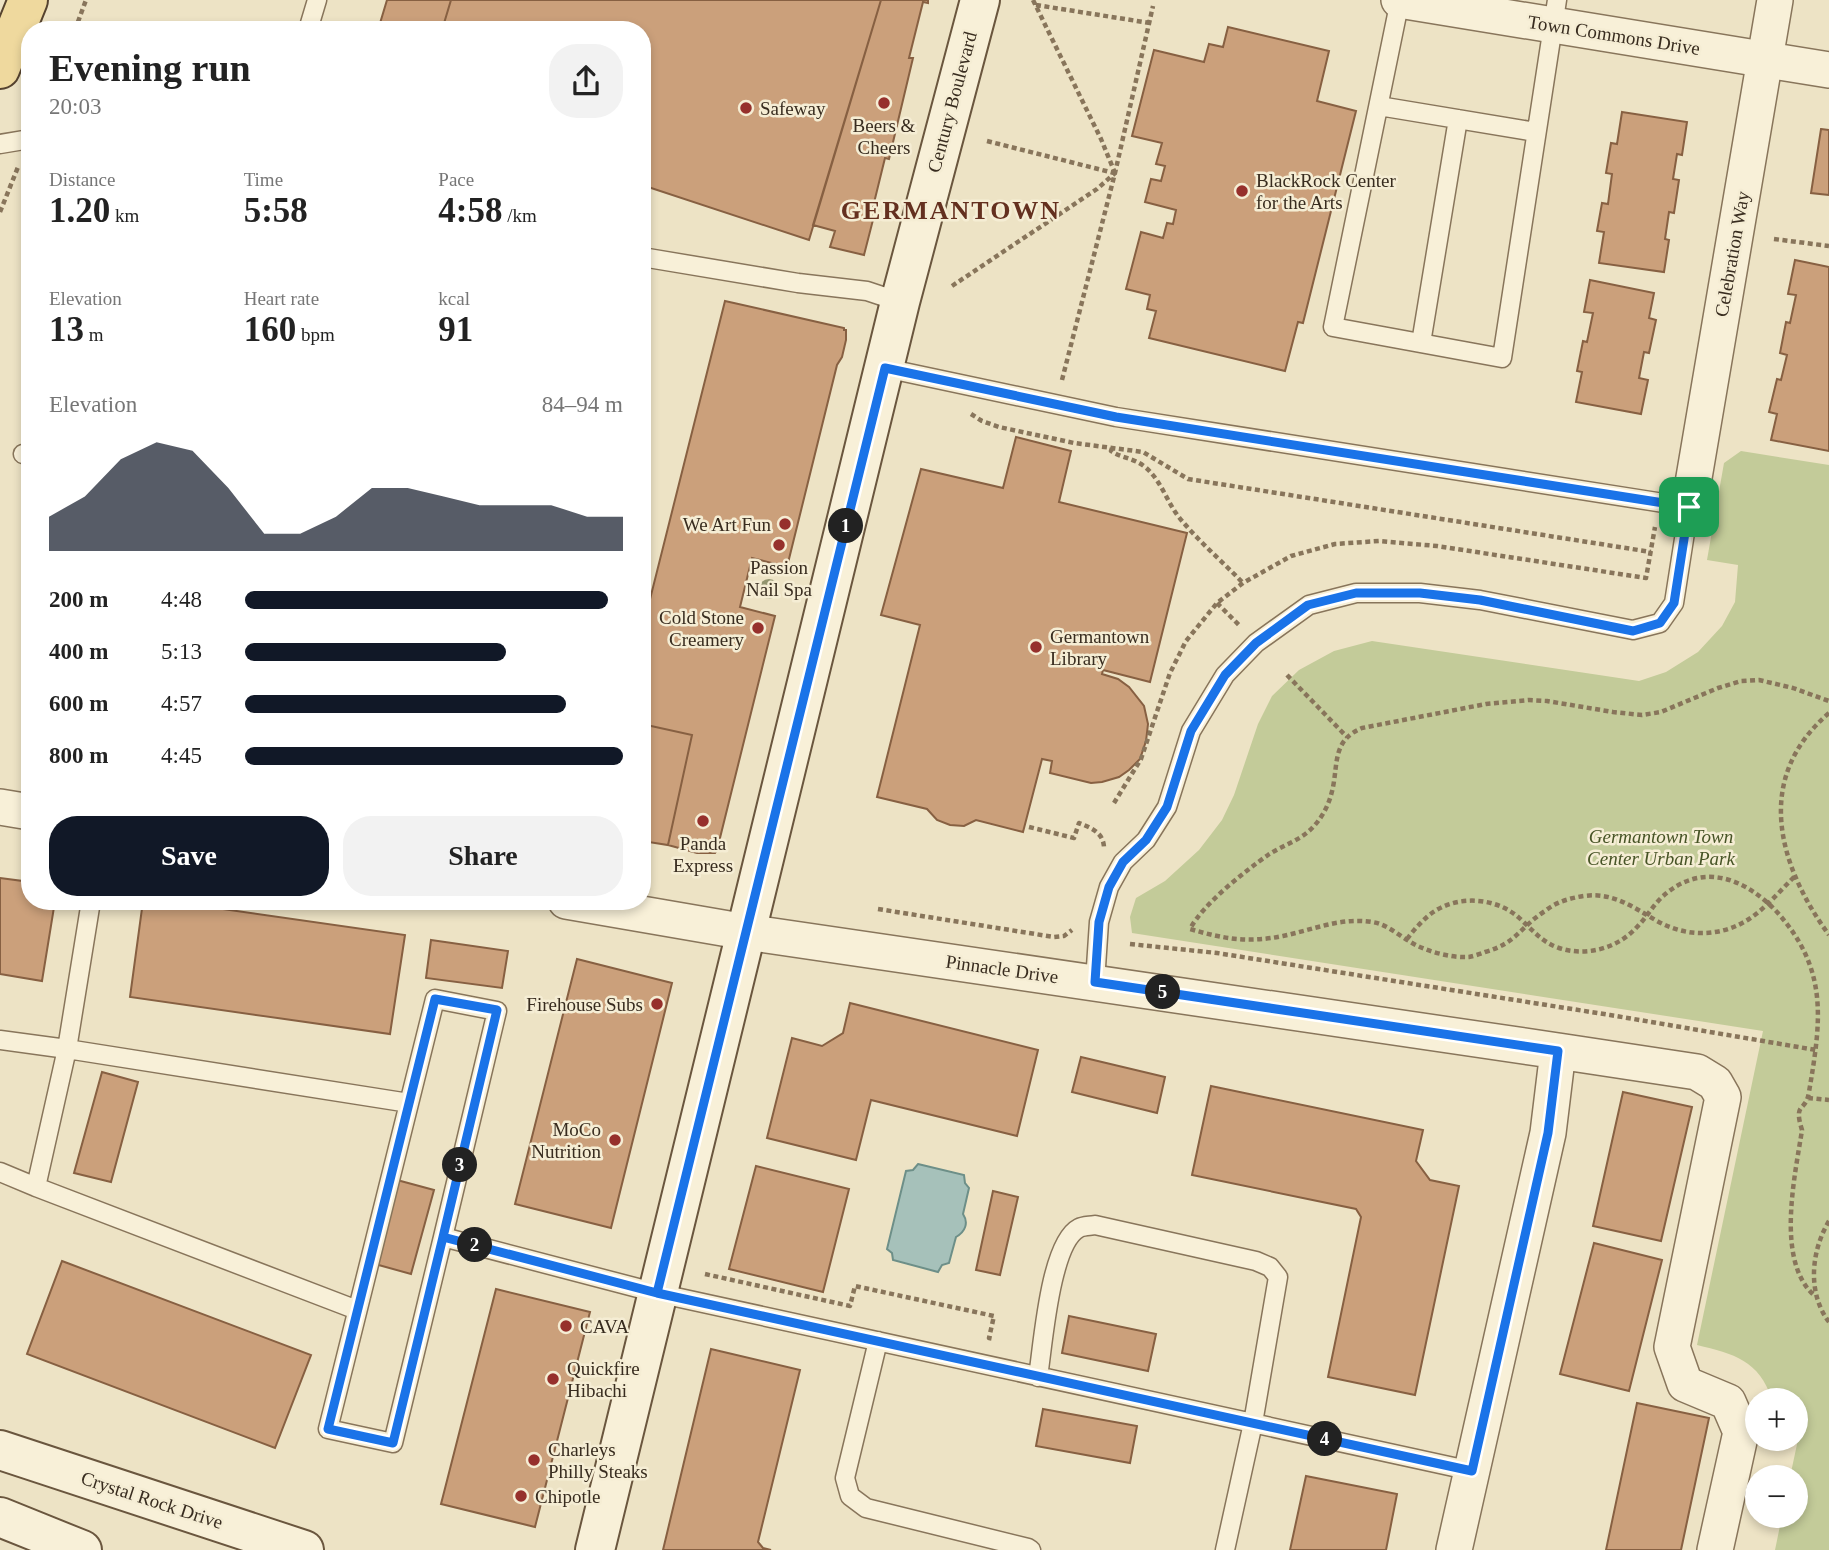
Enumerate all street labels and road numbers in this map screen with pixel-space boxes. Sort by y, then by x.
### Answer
street label: Town Commons Drive [1526,11,1702,59]
street label: Century Boulevard [923,29,981,175]
street label: Celebration Way [1711,189,1753,319]
street label: Pinnacle Drive [944,951,1060,987]
street label: Crystal Rock Drive [78,1467,226,1533]

